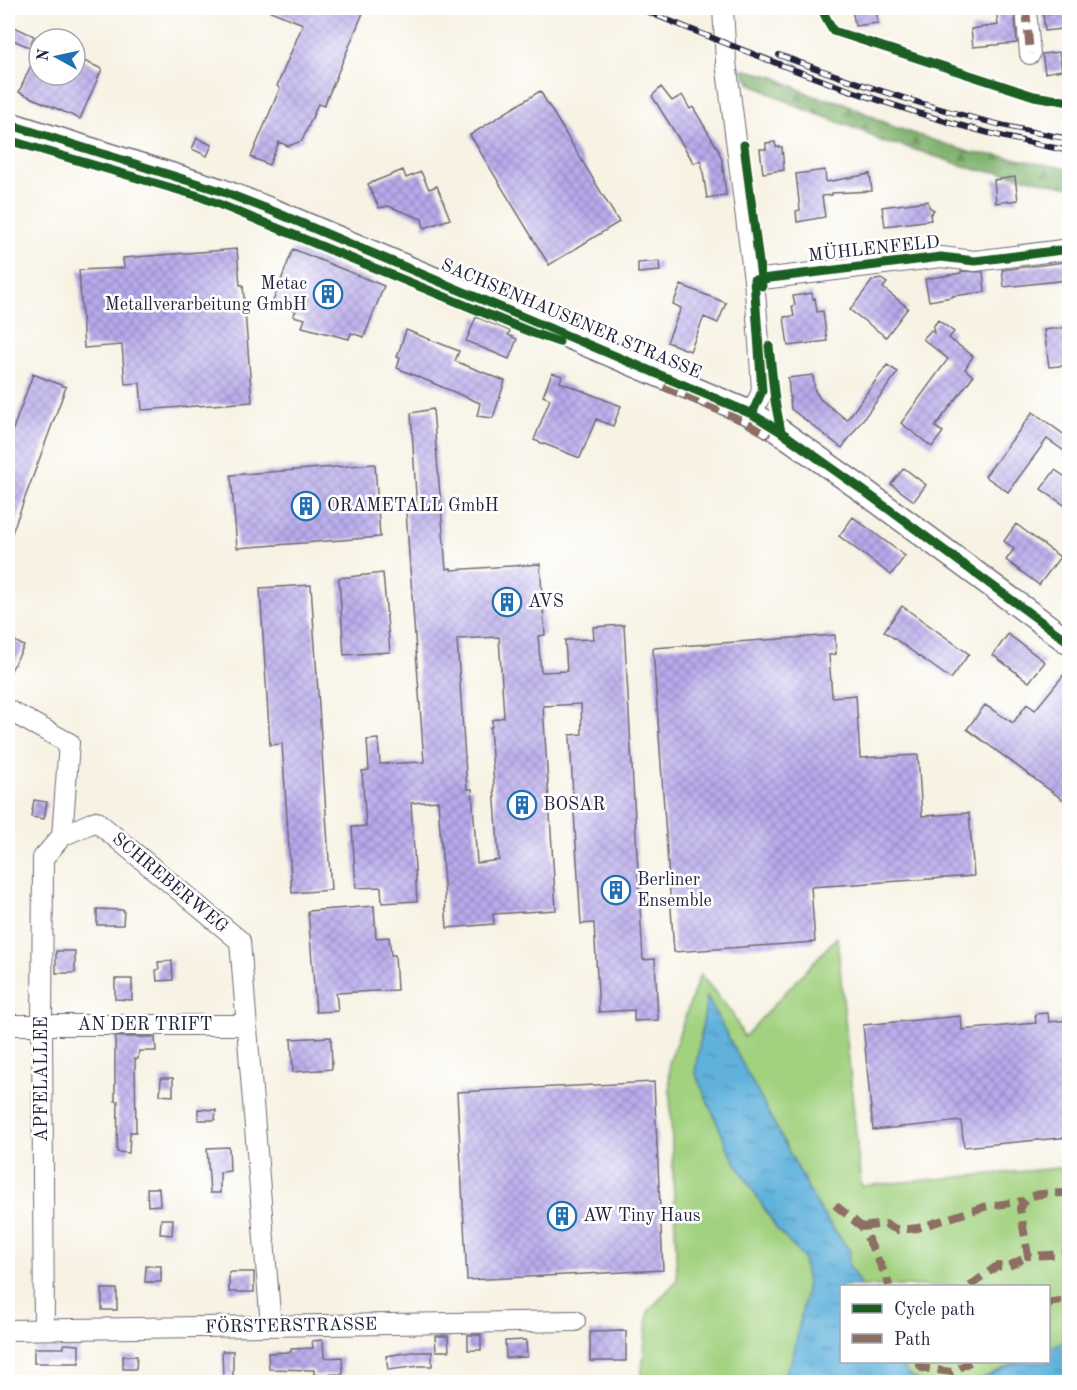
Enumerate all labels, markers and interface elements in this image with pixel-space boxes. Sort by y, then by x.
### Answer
north arrow [27,27,87,87]
text: N [35,47,53,62]
street label: MÜHLENFELD [807,229,941,265]
street label: SACHSENHAUSENER STRASSE [438,256,704,382]
place label: Metac Metallverarbeitung GmbH [105,275,307,314]
building icon: Metac Metallverarbeitung GmbH [312,278,344,310]
building icon: ORAMETALL GmbH [290,490,322,522]
place label: ORAMETALL GmbH [327,497,499,515]
building icon: AVS [491,586,523,618]
place label: AVS [528,593,564,611]
building icon: BOSAR [506,789,538,821]
place label: BOSAR [543,796,605,814]
street label: SCHREBERWEG [109,829,231,937]
place label: Berliner Ensemble [637,871,712,910]
building icon: Berliner Ensemble [600,874,632,906]
street label: APFELALLEE [33,1016,51,1142]
street label: AN DER TRIFT [78,1016,212,1034]
building icon: AW Tiny Haus [546,1200,578,1232]
place label: AW Tiny Haus [583,1207,701,1225]
legend [840,1285,1050,1363]
text: Cycle path [894,1301,975,1319]
street label: FÖRSTERSTRASSE [205,1311,377,1337]
text: Path [894,1331,931,1349]

